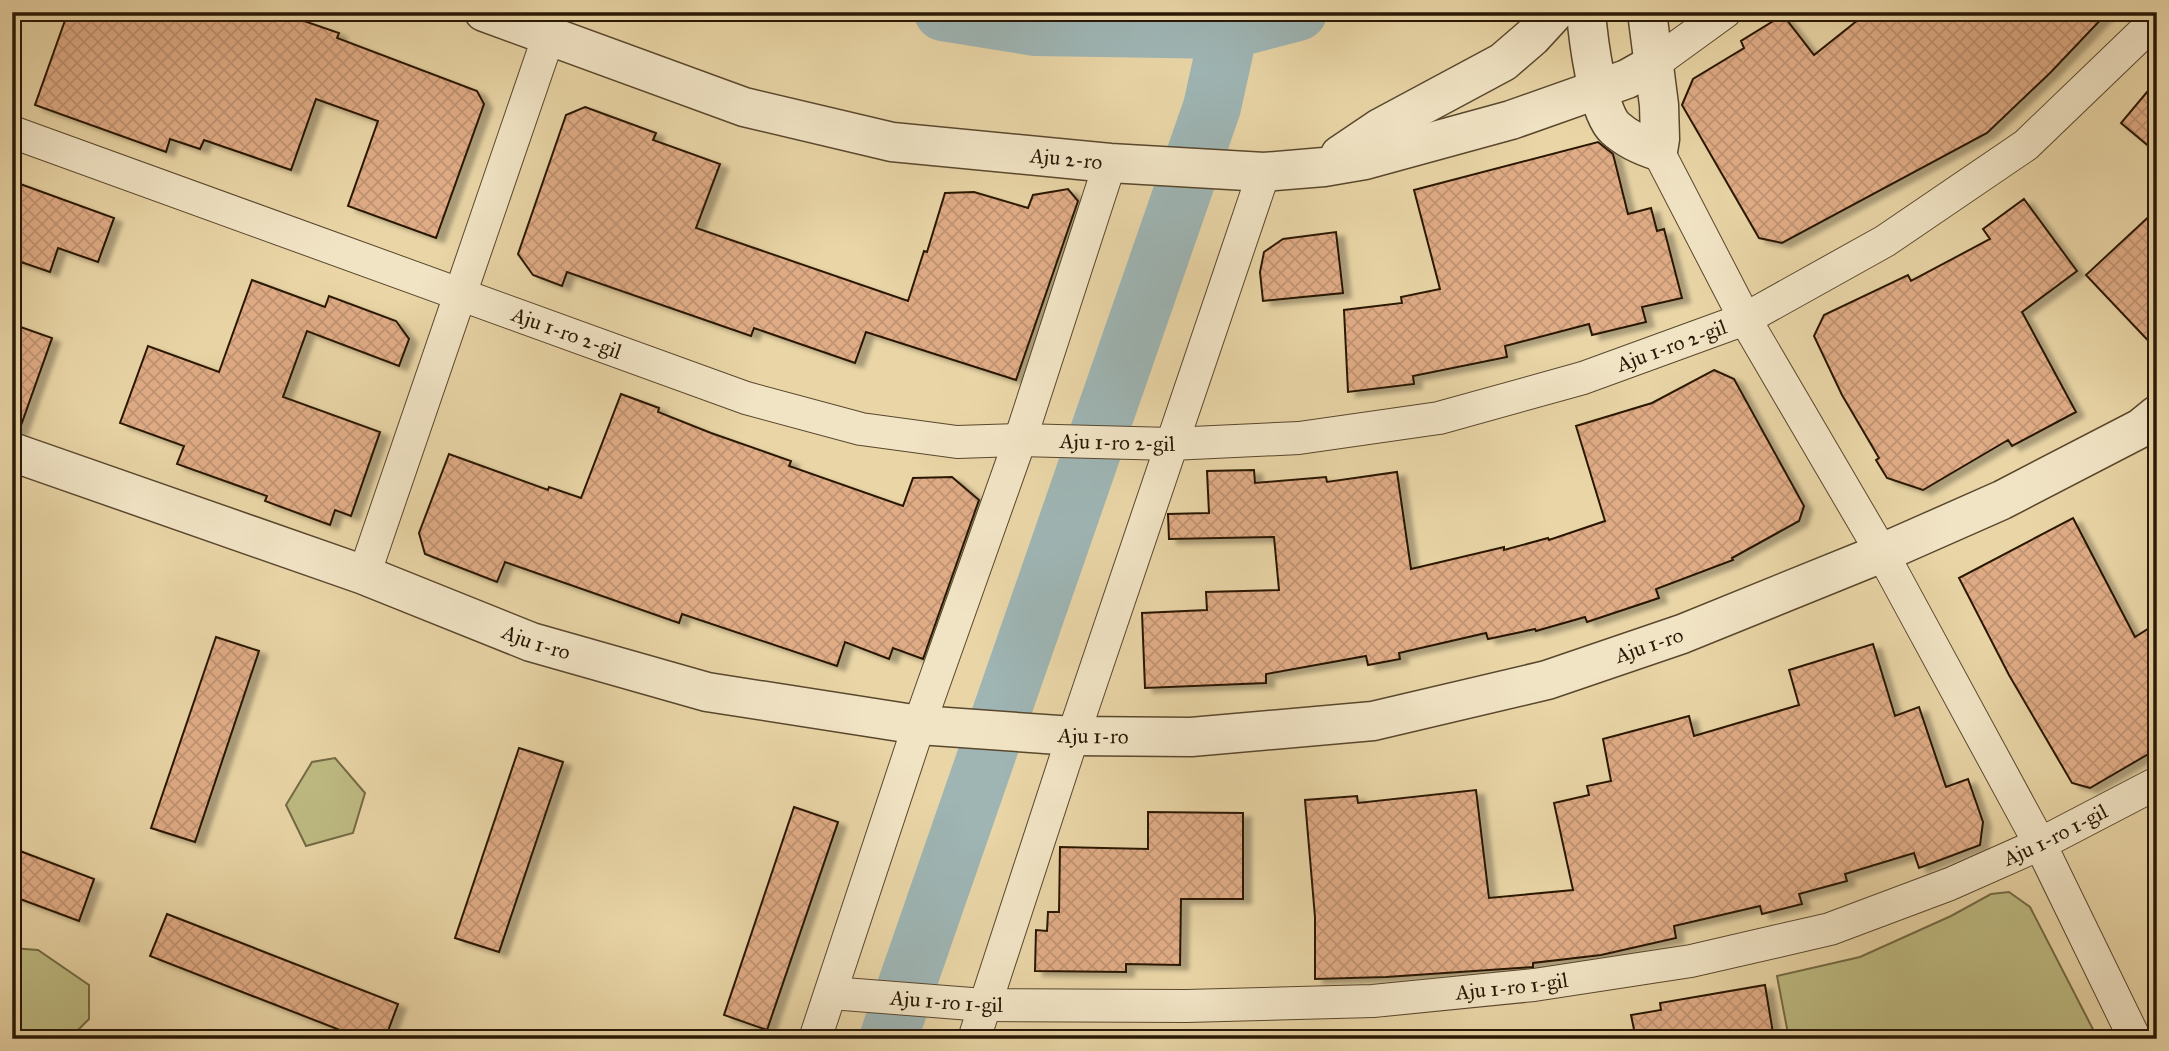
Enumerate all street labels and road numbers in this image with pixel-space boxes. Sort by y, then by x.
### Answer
street label: Aju 2-ro [1028,142,1104,175]
street label: Aju 1-ro 2-gil [507,301,626,365]
street label: Aju 1-ro 2-gil [1612,314,1730,378]
street label: Aju 1-ro 2-gil [1058,428,1176,457]
street label: Aju 1-ro [497,618,574,666]
street label: Aju 1-ro [1611,621,1687,669]
street label: Aju 1-ro [1056,722,1129,749]
street label: Aju 1-ro 1-gil [1998,798,2112,872]
street label: Aju 1-ro 1-gil [1453,967,1570,1006]
street label: Aju 1-ro 1-gil [888,985,1003,1018]

